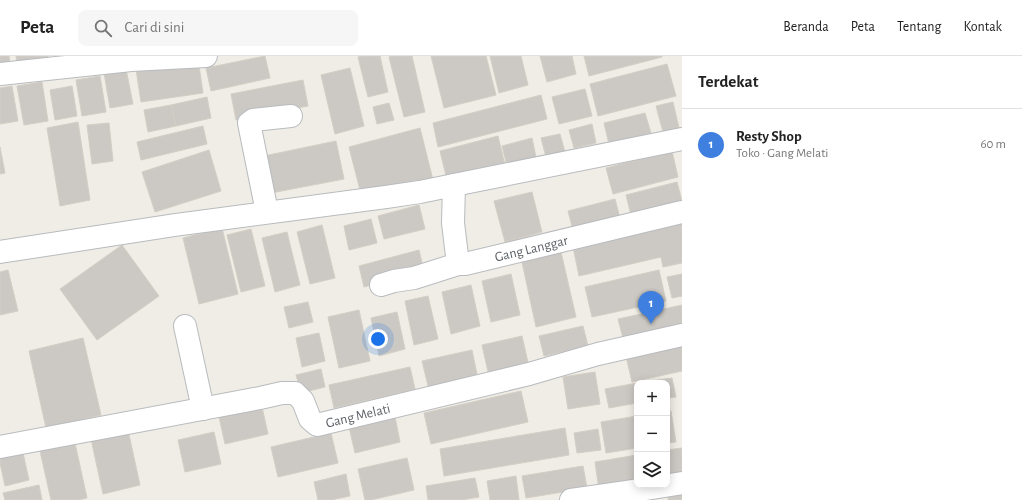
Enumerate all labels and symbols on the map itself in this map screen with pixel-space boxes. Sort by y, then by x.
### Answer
street label: Gang Langgar [493,234,570,265]
pin: 1 [638,291,664,324]
your location [368,329,388,349]
street label: Gang Melati [324,402,392,431]

